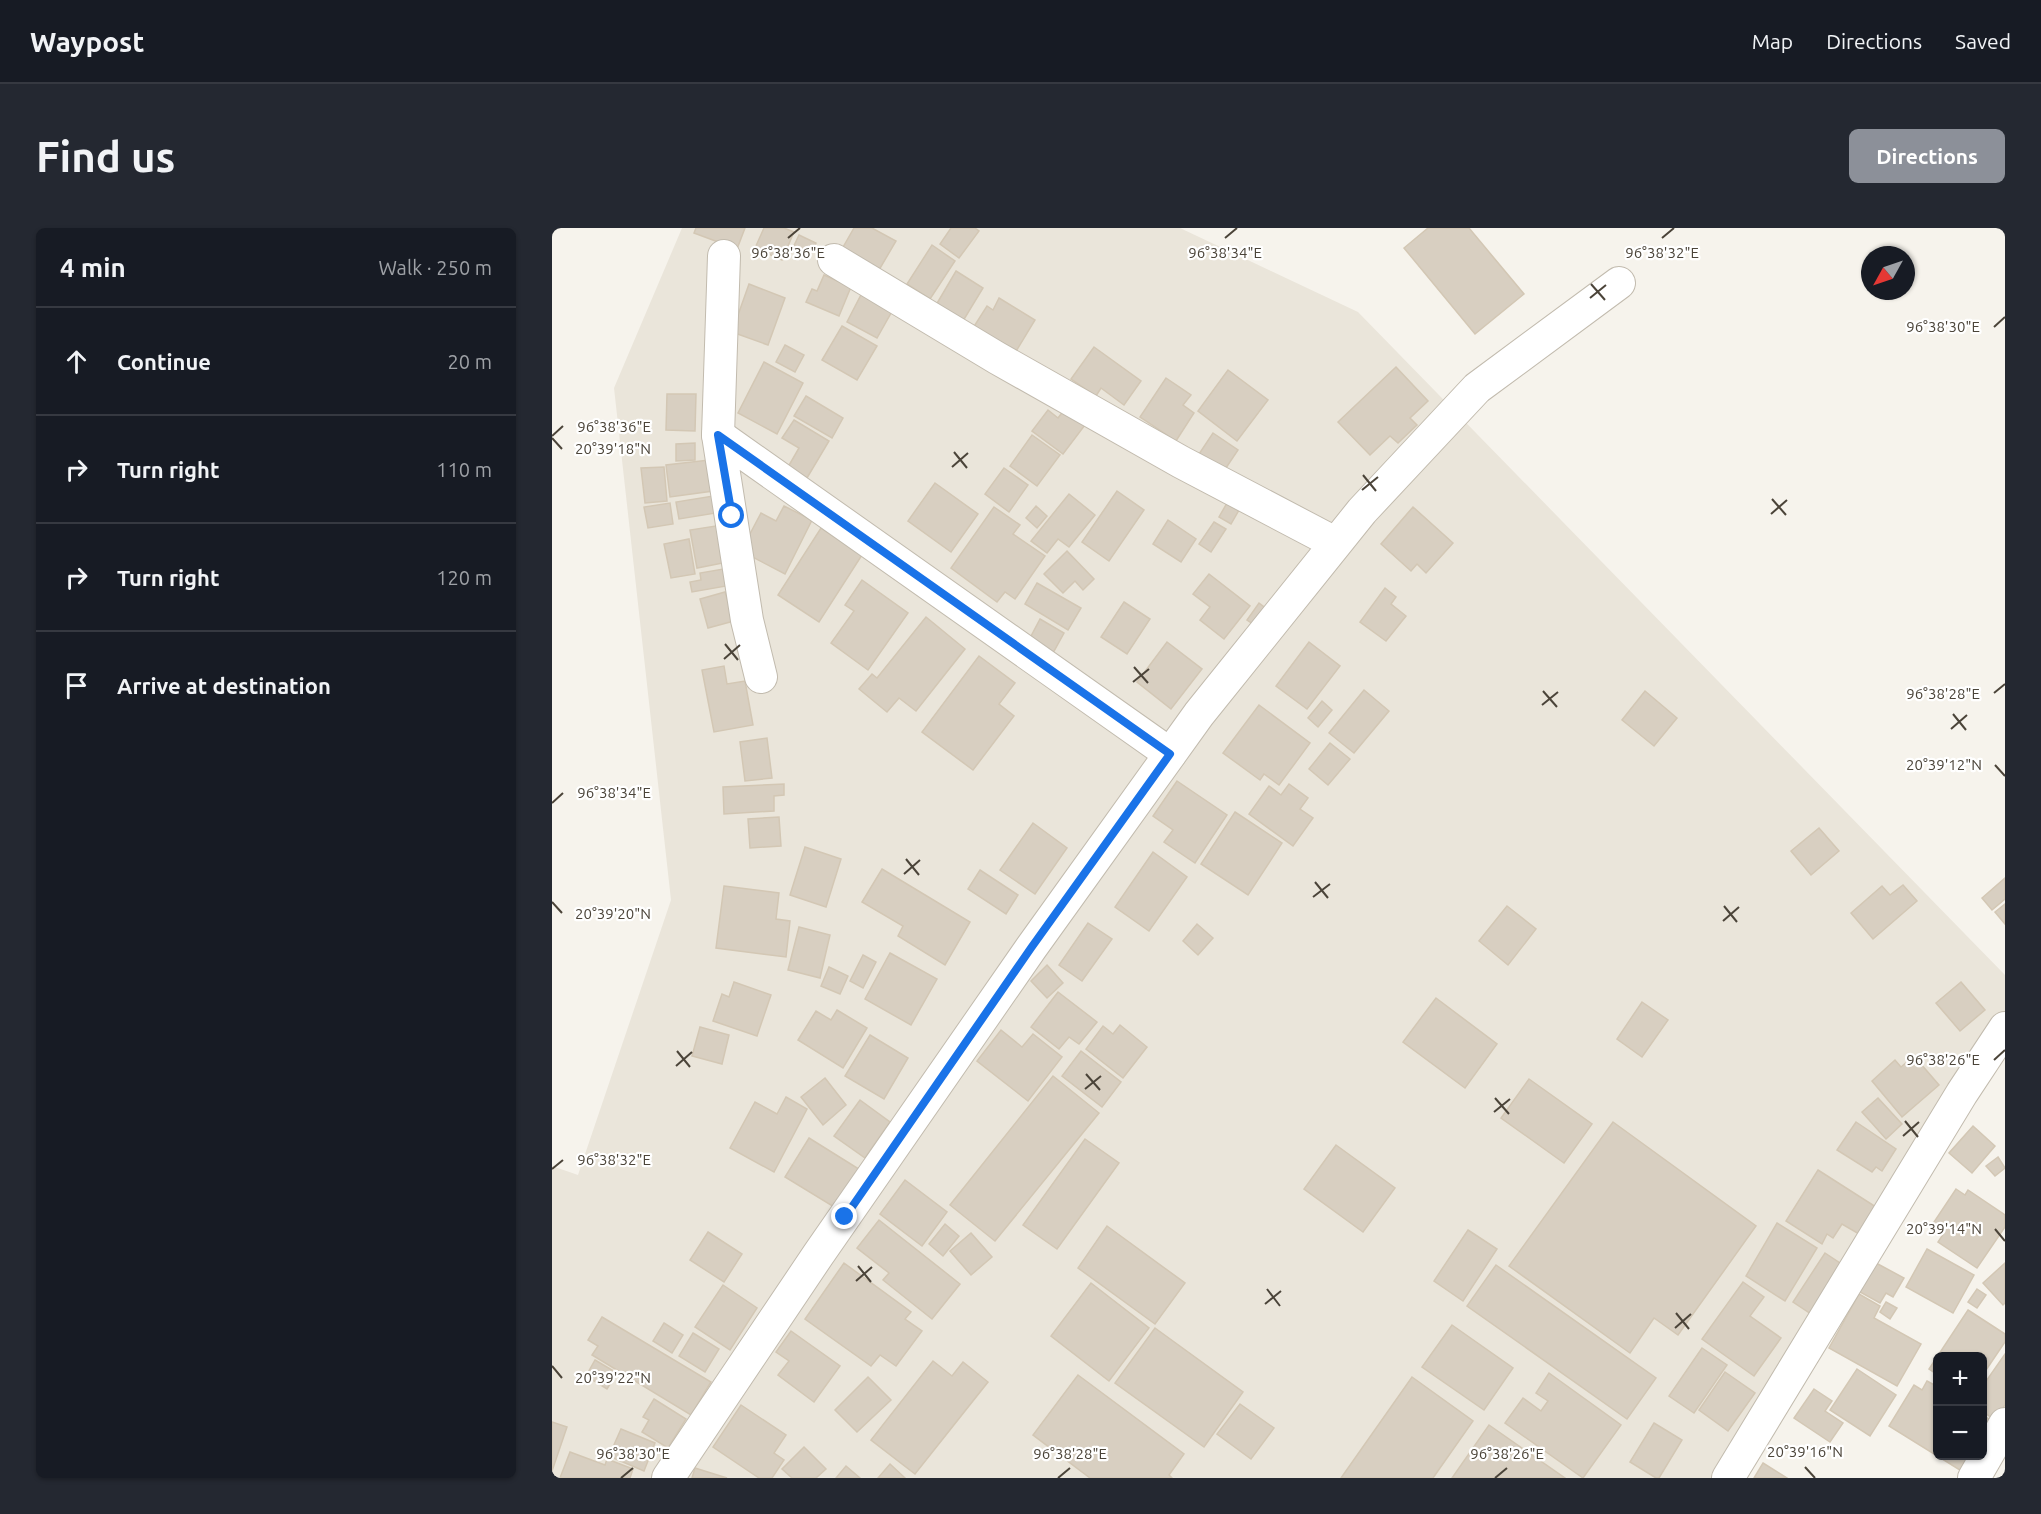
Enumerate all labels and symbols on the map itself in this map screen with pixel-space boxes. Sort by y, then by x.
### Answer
text: 96°38'36"E [751,244,825,261]
text: 96°38'34"E [1188,244,1262,261]
text: 96°38'32"E [1625,244,1699,261]
north arrow [1861,246,1915,300]
text: 96°38'30"E [1906,318,1980,335]
text: 96°38'36"E [577,418,651,435]
text: 20°39'18"N [575,440,651,457]
route start [718,502,744,528]
text: 96°38'28"E [1906,685,1980,702]
text: 20°39'12"N [1906,756,1982,773]
text: 96°38'34"E [577,784,651,801]
text: 20°39'20"N [575,905,651,922]
text: 96°38'26"E [1906,1051,1980,1068]
text: 96°38'32"E [577,1151,651,1168]
route end [831,1203,857,1229]
text: 20°39'14"N [1906,1220,1982,1237]
text: 20°39'22"N [575,1369,651,1386]
text: 20°39'16"N [1767,1443,1843,1460]
text: 96°38'30"E [596,1445,670,1462]
text: 96°38'28"E [1033,1445,1107,1462]
text: 96°38'26"E [1470,1445,1544,1462]

